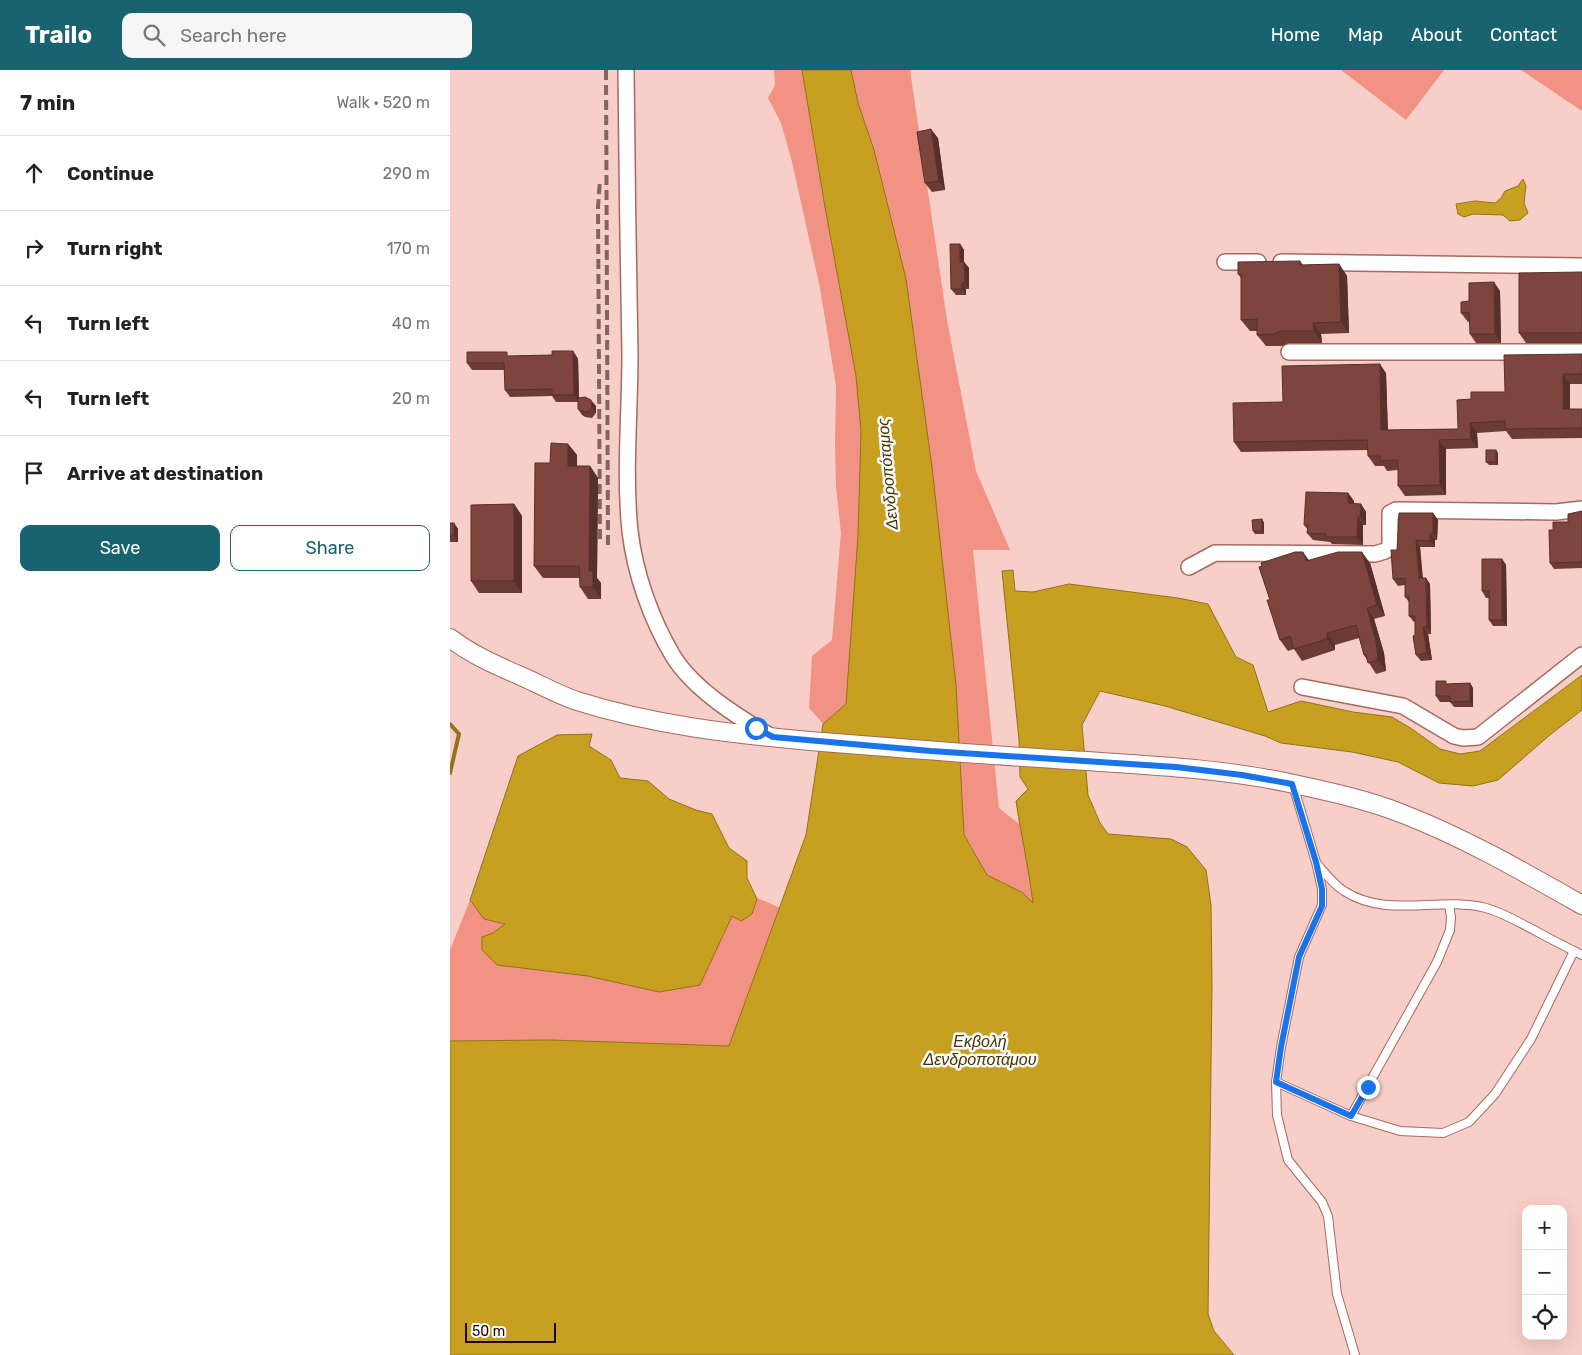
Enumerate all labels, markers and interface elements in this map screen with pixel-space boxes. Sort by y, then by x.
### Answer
search box [122,13,472,58]
text: Trailo [25,21,92,49]
icon: search [140,21,168,49]
text: Search here [180,24,287,47]
text: Home [1271,24,1320,46]
text: Map [1348,24,1383,46]
text: About [1411,24,1462,46]
text: Contact [1490,24,1557,46]
text: 7 min [20,90,75,115]
text: Walk · 520 m [336,93,430,112]
icon: ahead [20,159,48,187]
text: Continue [67,162,154,185]
text: 290 m [383,164,430,183]
icon: right [20,234,48,262]
text: Turn right [67,237,162,260]
text: 170 m [387,239,430,258]
icon: left [20,309,48,337]
text: Turn left [67,312,149,335]
text: 40 m [392,314,430,333]
icon: left [20,384,48,412]
text: Turn left [67,387,149,410]
text: 20 m [392,389,430,408]
water label: Δενδροπόταμος [873,417,902,532]
icon: arrive [20,459,48,487]
text: Arrive at destination [67,462,263,485]
button: Save [20,525,220,571]
button: Share [230,525,430,571]
route start [745,717,768,740]
water label: Εκβολή Δενδροποτάμου [923,1032,1037,1069]
route end [1357,1076,1380,1099]
map controls [1522,1205,1567,1340]
button: + [1522,1205,1567,1250]
button: − [1522,1250,1567,1295]
button: locate [1522,1295,1567,1340]
scale bar [465,1320,556,1343]
text: 50 m [472,1323,505,1340]

